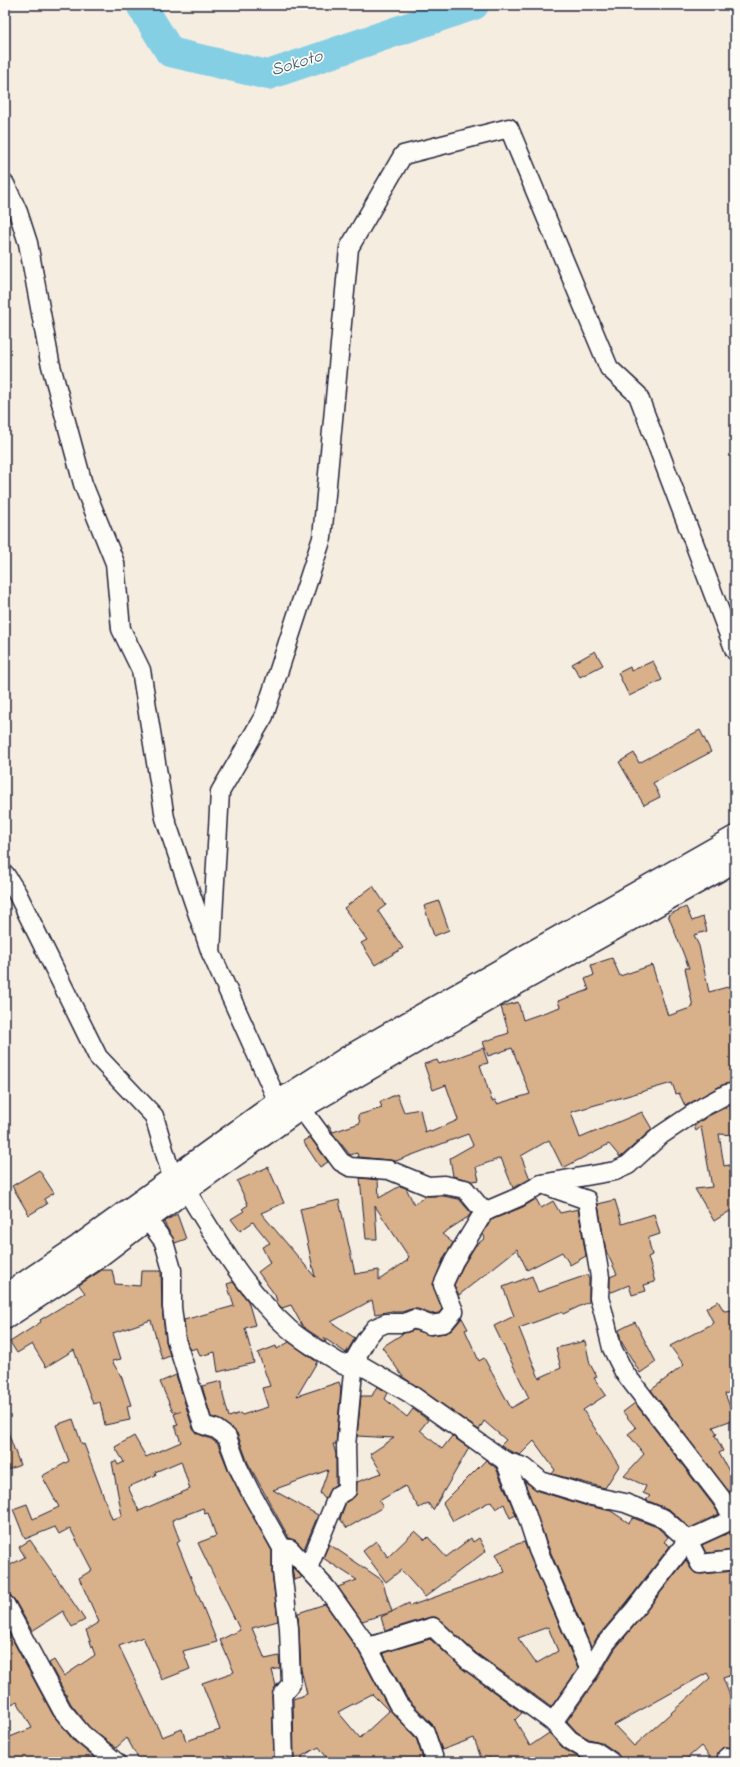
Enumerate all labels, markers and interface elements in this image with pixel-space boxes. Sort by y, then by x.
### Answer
water label: Sokoto [268,44,327,84]

